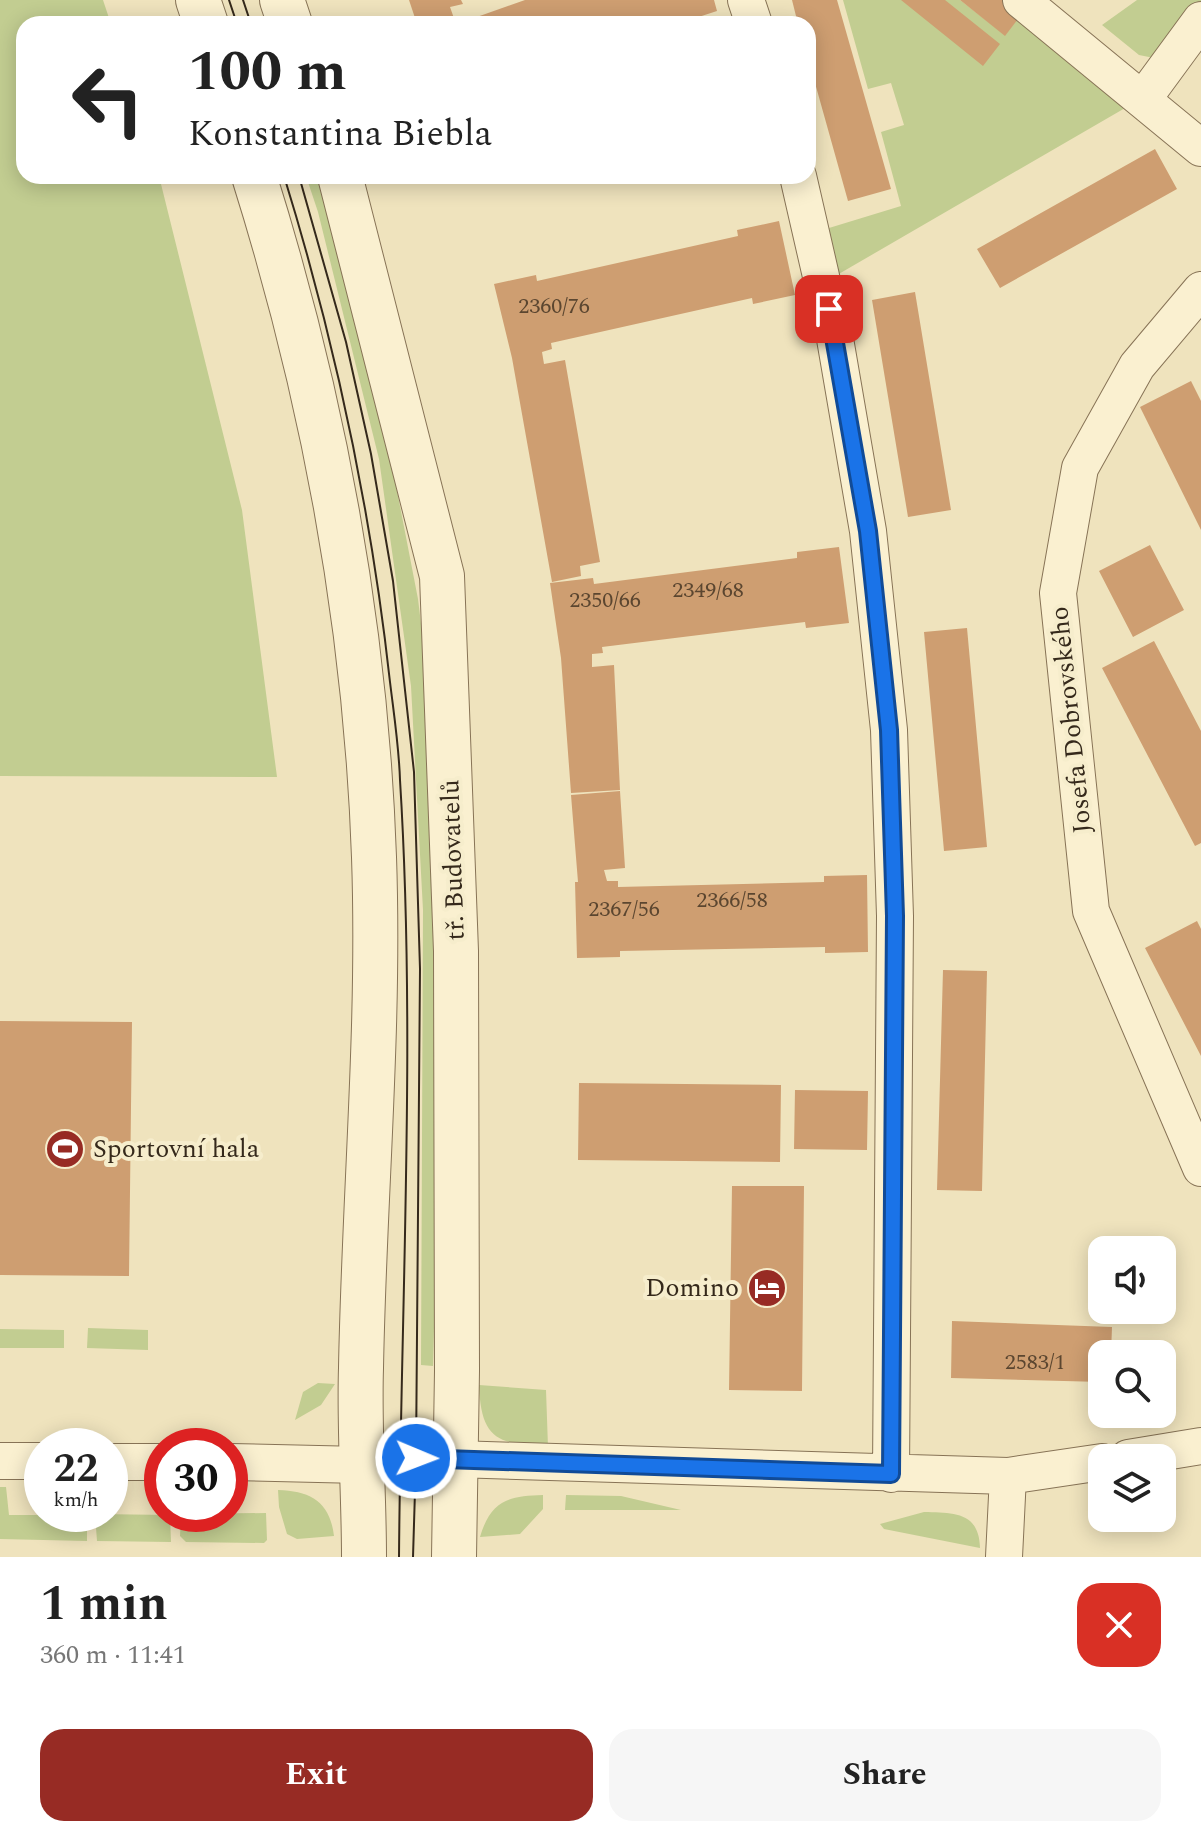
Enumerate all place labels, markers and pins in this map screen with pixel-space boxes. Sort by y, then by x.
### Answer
pin [795,275,863,343]
sports icon: Sportovní hala [44,1128,86,1170]
place label: Sportovní hala [93,1129,260,1169]
hotel icon: Domino [746,1267,788,1309]
place label: Domino [645,1268,739,1308]

